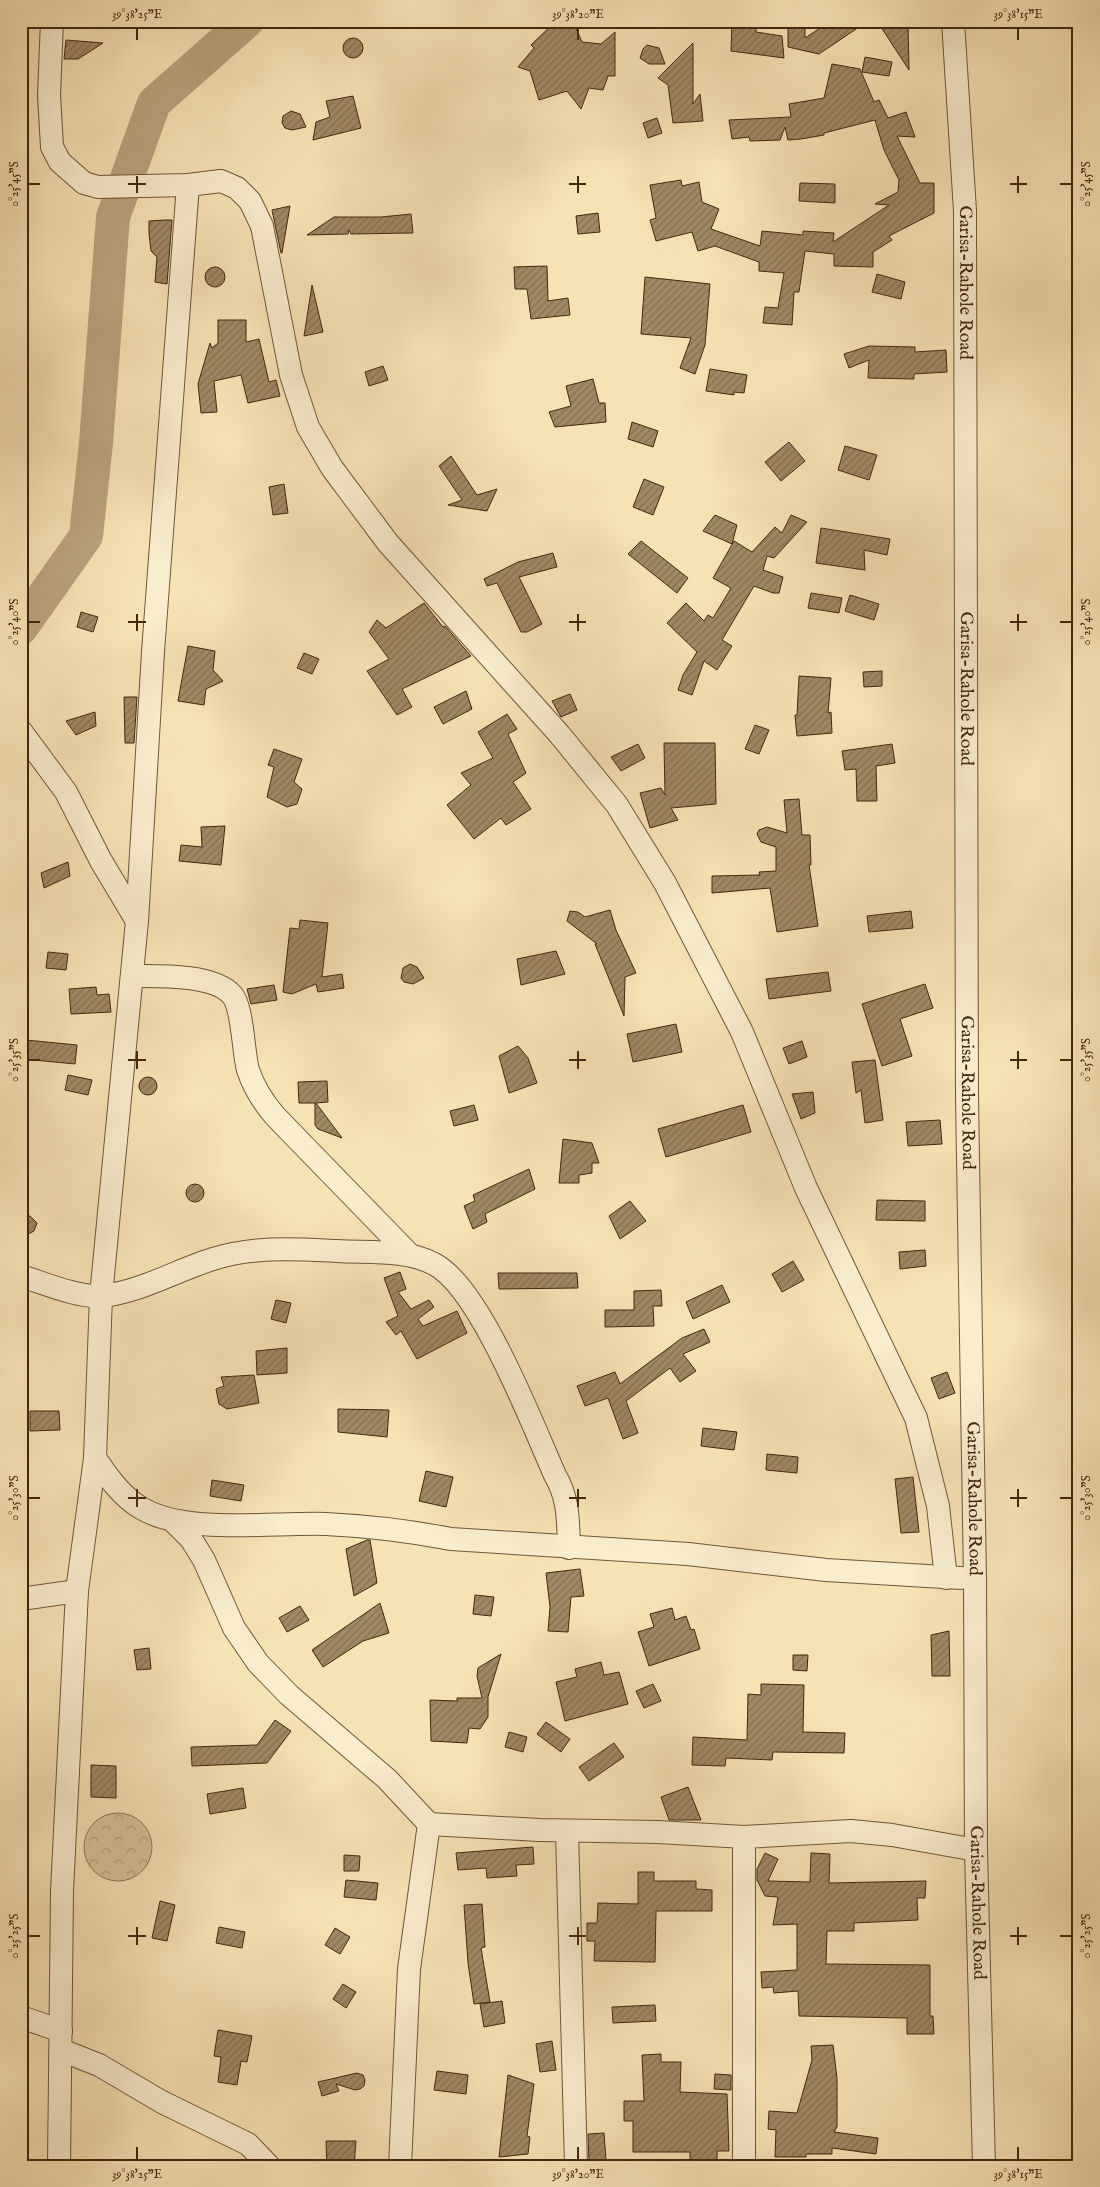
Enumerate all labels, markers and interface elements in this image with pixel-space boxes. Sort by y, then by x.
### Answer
text: 39°38'25"E [112,7,162,22]
text: 39°38'20"E [552,7,604,22]
text: 39°38'15"E [993,7,1043,22]
text: 0°25'45"S [7,161,22,207]
text: 0°25'45"S [1079,161,1094,207]
street label: Garisa-Rahole Road [953,205,977,360]
text: 0°25'40"S [7,599,22,645]
text: 0°25'40"S [1079,599,1094,645]
street label: Garisa-Rahole Road [954,611,978,766]
street label: Garisa-Rahole Road [955,1015,980,1170]
text: 0°25'35"S [7,1038,22,1082]
text: 0°25'35"S [1079,1038,1094,1082]
street label: Garisa-Rahole Road [961,1421,986,1576]
text: 0°25'30"S [7,1475,22,1521]
text: 0°25'30"S [1079,1475,1094,1521]
street label: Garisa-Rahole Road [964,1825,991,1980]
text: 0°25'25"S [7,1913,22,1959]
text: 0°25'25"S [1079,1913,1094,1959]
text: 39°38'25"E [112,2167,162,2182]
text: 39°38'20"E [552,2167,604,2182]
text: 39°38'15"E [993,2167,1043,2182]

